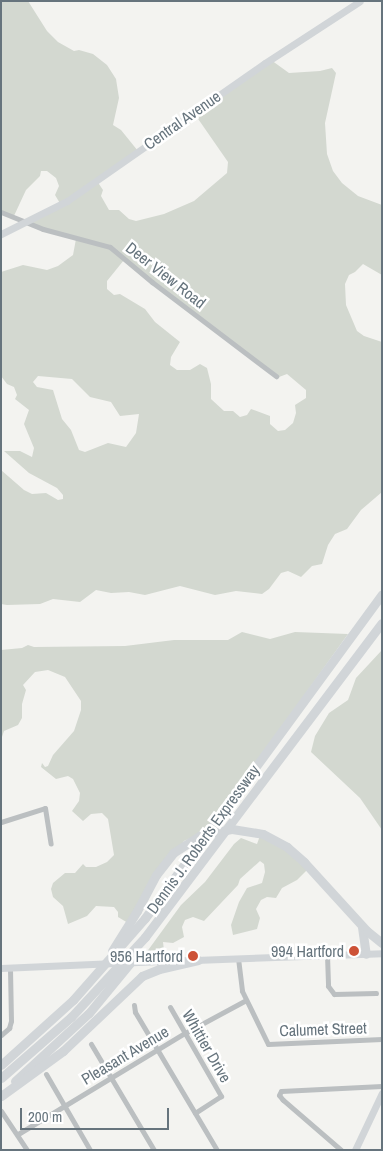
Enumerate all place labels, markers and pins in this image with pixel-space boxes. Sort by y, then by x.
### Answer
place label: 994 Hartford [271,941,344,961]
marker: 994 Hartford [348,945,360,957]
place label: 956 Hartford [110,946,183,966]
marker: 956 Hartford [187,950,199,962]

